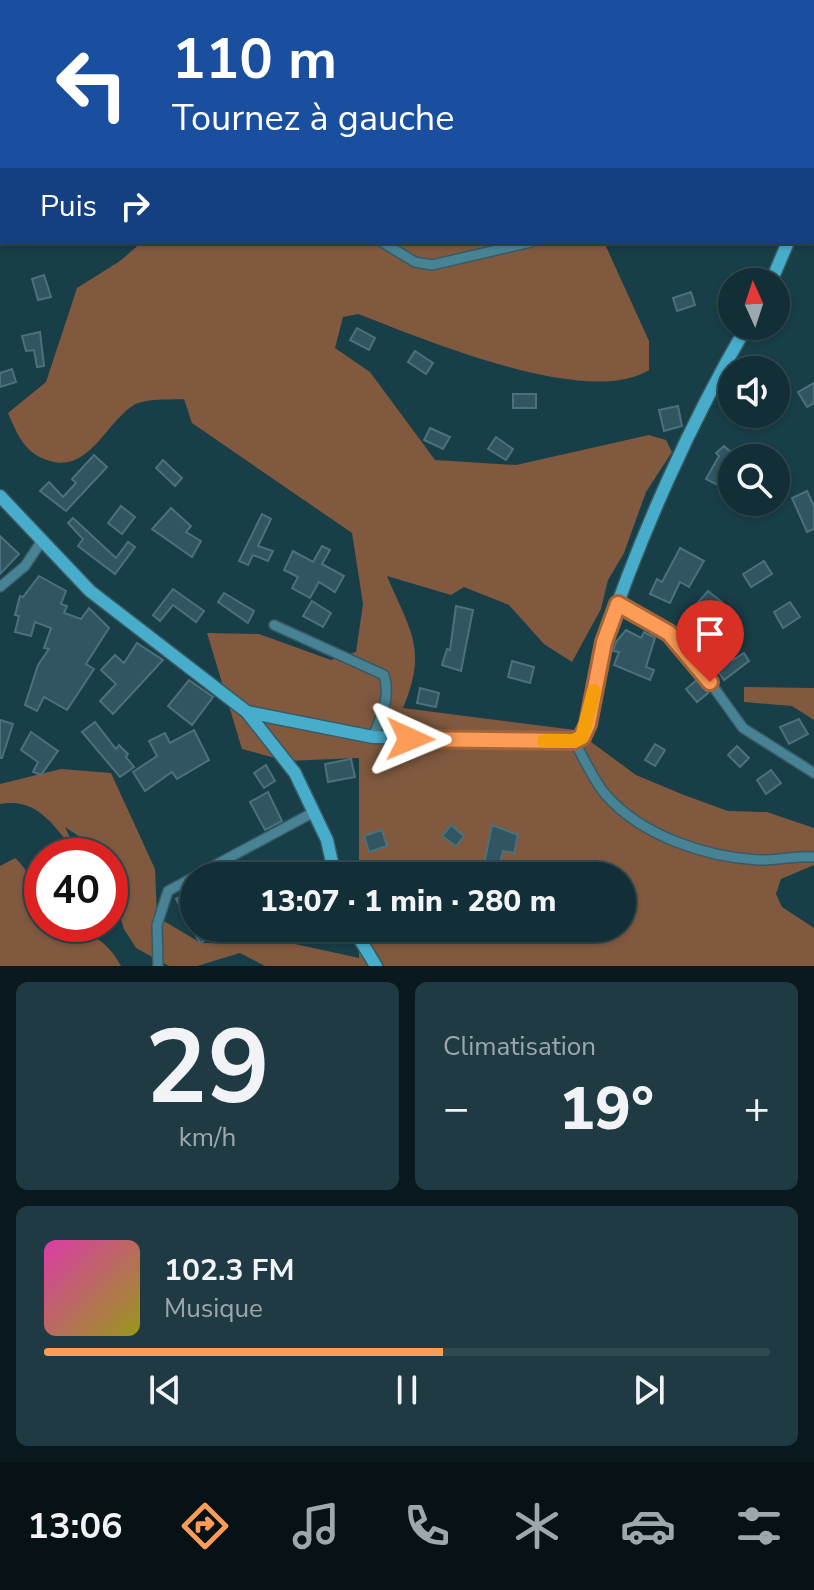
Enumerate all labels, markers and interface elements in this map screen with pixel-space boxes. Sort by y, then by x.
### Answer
text: 110 m [172,21,337,98]
icon: left [40,32,144,136]
text: Tournez à gauche [172,94,454,143]
icon: right [113,184,157,228]
text: Puis [40,186,97,227]
north arrow [718,268,790,340]
map controls [718,268,790,516]
button: sound [718,356,790,428]
button: search [718,444,790,516]
pin [676,600,744,682]
icon: arrive [688,612,732,656]
position arrow [368,697,452,781]
speed limit sign: 40 [24,838,128,942]
text: 13:07 · 1 min · 280 m [260,881,556,922]
text: 29 [145,997,270,1139]
text: Climatisation [443,1029,596,1064]
text: 19° [559,1068,654,1150]
text: − [443,1079,469,1139]
text: + [744,1079,770,1139]
text: km/h [179,1120,236,1155]
text: 102.3 FM [164,1250,294,1291]
text: Musique [164,1291,263,1326]
icon: previous [143,1368,187,1412]
icon: pause [385,1368,429,1412]
icon: next [627,1368,671,1412]
icon: directions [177,1498,233,1554]
icon: music [288,1498,344,1554]
icon: phone [399,1498,455,1554]
icon: climate [509,1498,565,1554]
icon: car [620,1498,676,1554]
icon: filters [731,1498,787,1554]
text: 13:06 [27,1502,123,1551]

